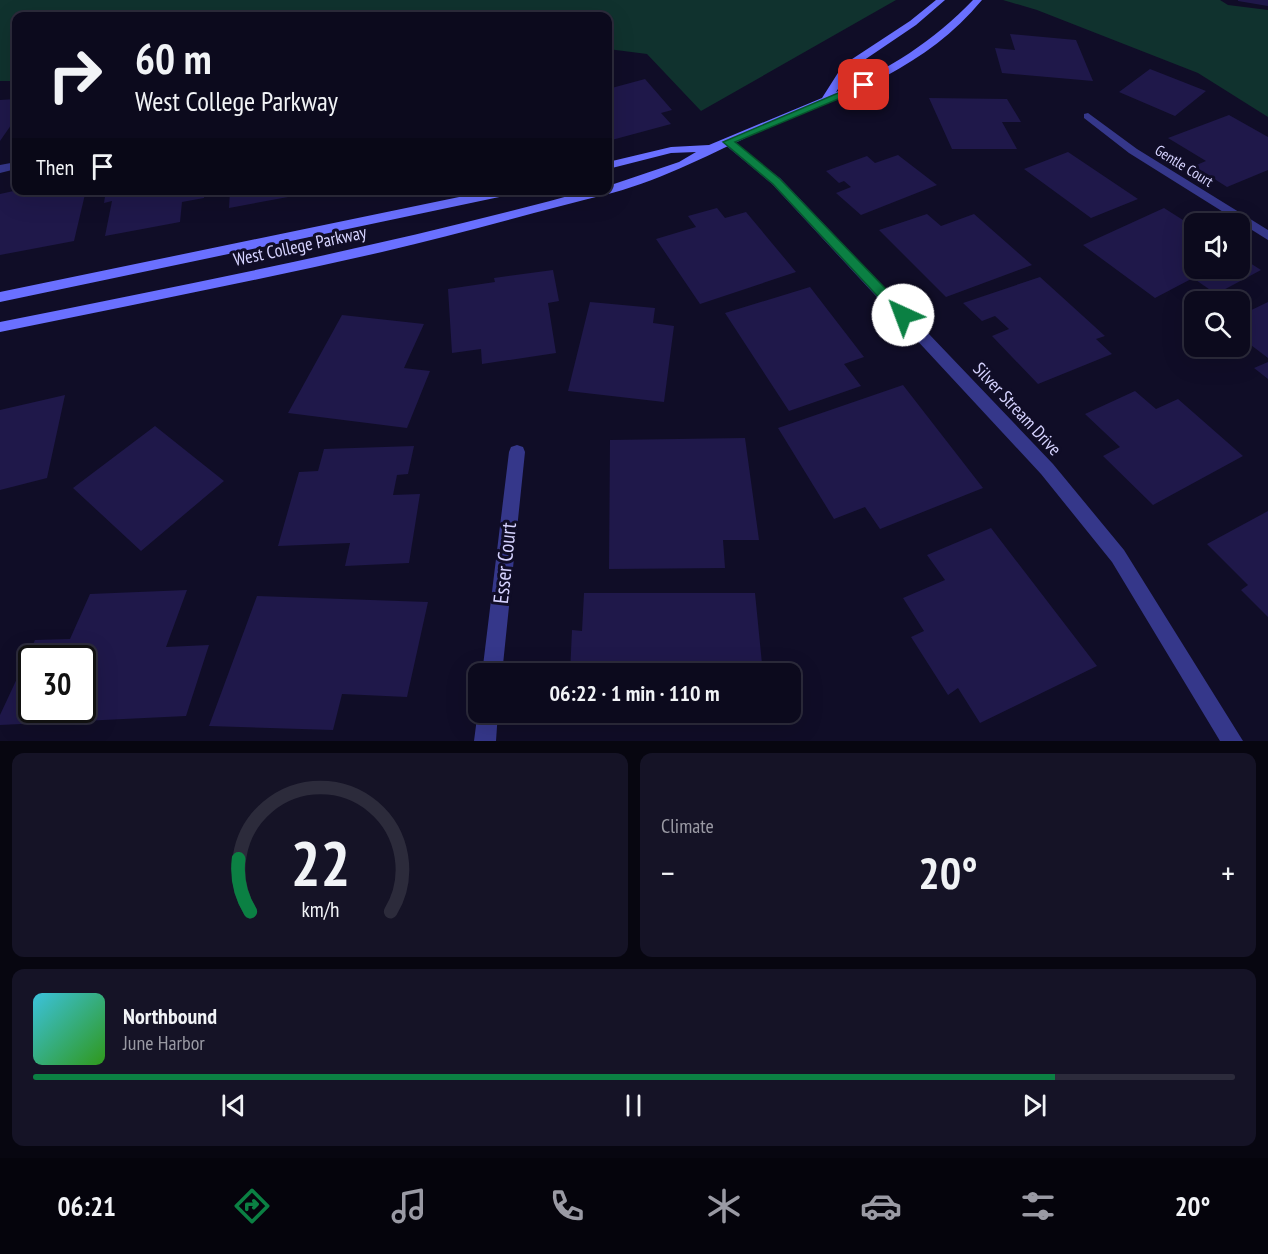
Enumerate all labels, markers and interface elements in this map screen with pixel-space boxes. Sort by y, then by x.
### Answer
text: 60 m [135,31,212,86]
icon: right [36,36,114,114]
pin [838,59,889,110]
icon: arrive [847,68,880,101]
text: West College Parkway [135,84,338,118]
street label: Gentle Court [1152,140,1217,191]
icon: arrive [86,150,119,183]
text: Then [36,153,74,181]
map controls [1184,213,1250,357]
button: sound [1184,213,1250,279]
street label: West College Parkway [231,220,369,271]
position arrow [871,283,935,347]
button: search [1184,291,1250,357]
street label: Silver Stream Drive [968,357,1067,460]
street label: Esser Court [487,521,522,605]
speed limit sign: 30 [18,645,96,723]
text: 06:22 · 1 min · 110 m [549,679,720,707]
text: Climate [661,813,714,839]
text: 22 [290,822,350,903]
text: 20° [918,843,978,901]
text: − [661,851,675,894]
text: + [1221,851,1235,894]
text: km/h [301,895,339,923]
text: Northbound [123,1002,217,1030]
text: June Harbor [123,1030,205,1056]
icon: previous [217,1089,250,1122]
icon: pause [617,1089,650,1122]
icon: next [1018,1089,1051,1122]
icon: directions [231,1185,273,1227]
icon: music [388,1185,430,1227]
icon: phone [546,1185,588,1227]
icon: climate [703,1185,745,1227]
icon: car [860,1185,902,1227]
icon: filters [1017,1185,1059,1227]
text: 06:21 [58,1189,116,1223]
text: 20° [1175,1189,1210,1223]

